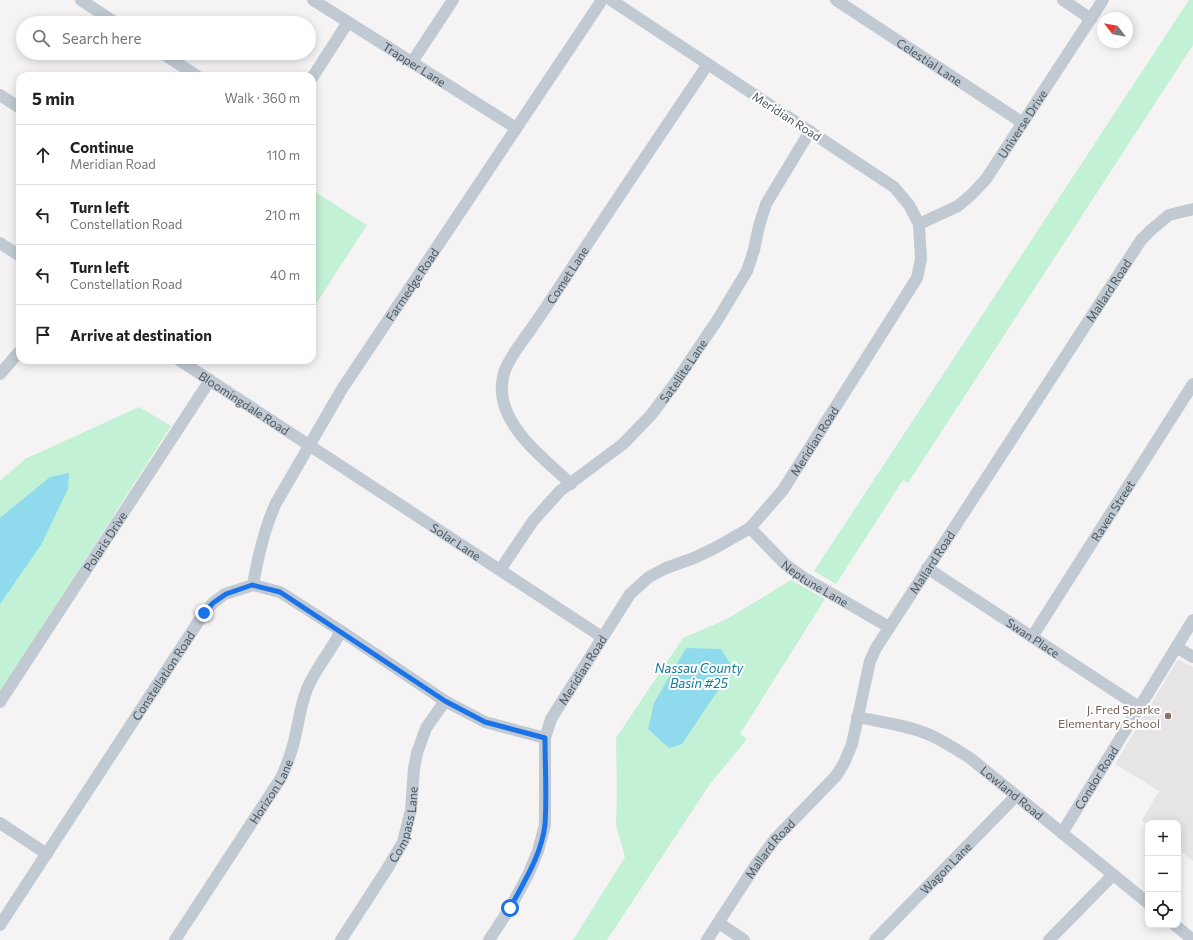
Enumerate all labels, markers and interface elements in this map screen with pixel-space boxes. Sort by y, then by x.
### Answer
north arrow [1097,12,1133,48]
search box [16,16,316,60]
icon: search [30,27,52,49]
text: Search here [62,29,141,47]
street label: Celestial Lane [894,35,965,88]
street label: Trapper Lane [380,39,449,89]
street label: Universe Drive [995,87,1050,160]
text: 5 min [32,88,75,109]
street label: Meridian Road [750,89,824,143]
text: Walk · 360 m [225,90,300,106]
text: Continue [70,138,134,156]
icon: ahead [32,144,54,166]
text: 110 m [267,147,300,163]
text: Meridian Road [70,156,156,172]
text: Turn left [70,198,129,216]
icon: left [32,204,54,226]
text: 210 m [265,207,300,223]
text: Constellation Road [70,216,182,232]
street label: Comet Lane [543,244,591,306]
street label: Farmedge Road [383,245,441,323]
street label: Mallard Road [1083,256,1134,324]
text: Turn left [70,258,129,276]
icon: left [32,264,54,286]
text: 40 m [270,267,300,283]
text: Constellation Road [70,276,182,292]
icon: arrive [32,324,54,346]
text: Arrive at destination [70,326,212,344]
street label: Satellite Lane [656,336,710,405]
street label: Bloomingdale Road [196,368,292,437]
street label: Meridian Road [787,404,841,478]
street label: Raven Street [1088,477,1137,544]
street label: Polaris Drive [80,509,129,574]
street label: Solar Lane [428,520,484,563]
street label: Mallard Road [906,528,957,596]
street label: Neptune Lane [779,557,851,609]
route end [195,604,213,622]
street label: Swan Place [1004,615,1063,660]
street label: Constellation Road [129,628,197,723]
street label: Meridian Road [555,632,609,707]
water label: Nassau County Basin #25 [655,660,744,691]
place label: J. Fred Sparke Elementary School [1058,702,1160,730]
marker: J. Fred Sparke Elementary School [1163,711,1173,721]
street label: Condor Road [1071,743,1121,812]
street label: Horizon Lane [246,757,295,826]
street label: Lowland Road [978,763,1047,822]
street label: Compass Lane [386,786,420,865]
street label: Mallard Road [742,816,798,881]
map controls [1145,820,1181,928]
button: + [1145,820,1181,856]
street label: Wagon Lane [917,839,974,897]
button: − [1145,856,1181,892]
button: locate [1145,892,1181,928]
route start [501,899,519,917]

